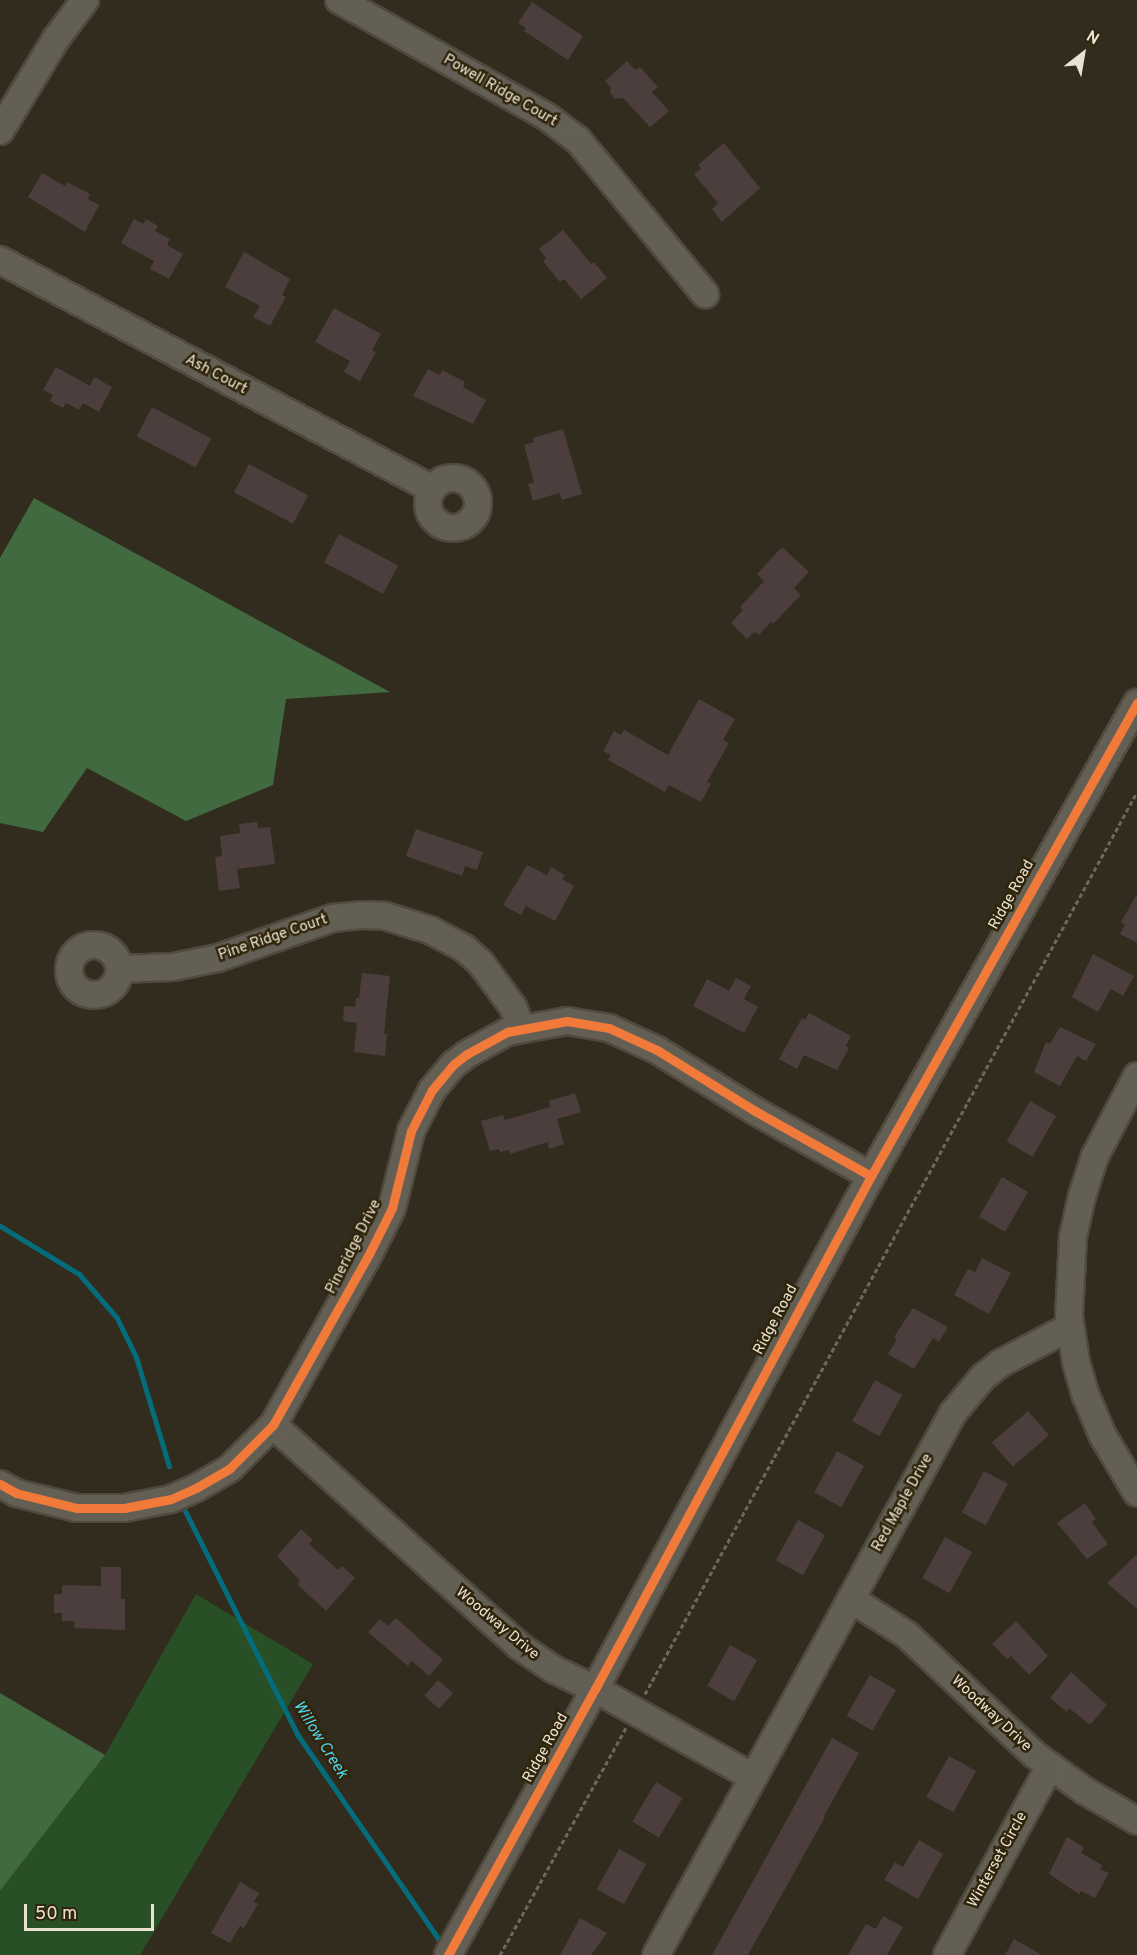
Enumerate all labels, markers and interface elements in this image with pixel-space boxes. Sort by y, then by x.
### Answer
north arrow [1053,24,1113,84]
text: N [1082,27,1102,50]
street label: Powell Ridge Court [440,51,560,131]
street label: Ash Court [182,351,250,399]
street label: Ridge Road [985,857,1039,933]
street label: Pine Ridge Court [216,911,330,965]
street label: Pineridge Drive [322,1197,386,1297]
street label: Ridge Road [750,1282,802,1358]
street label: Red Maple Drive [869,1451,937,1555]
street label: Woodway Drive [452,1584,542,1664]
street label: Woodway Drive [947,1672,1035,1756]
water label: Willow Creek [289,1698,351,1782]
street label: Ridge Road [519,1710,573,1786]
street label: Winterset Circle [964,1809,1032,1911]
scale bar [27,1892,158,1930]
text: 50 m [35,1903,77,1926]

